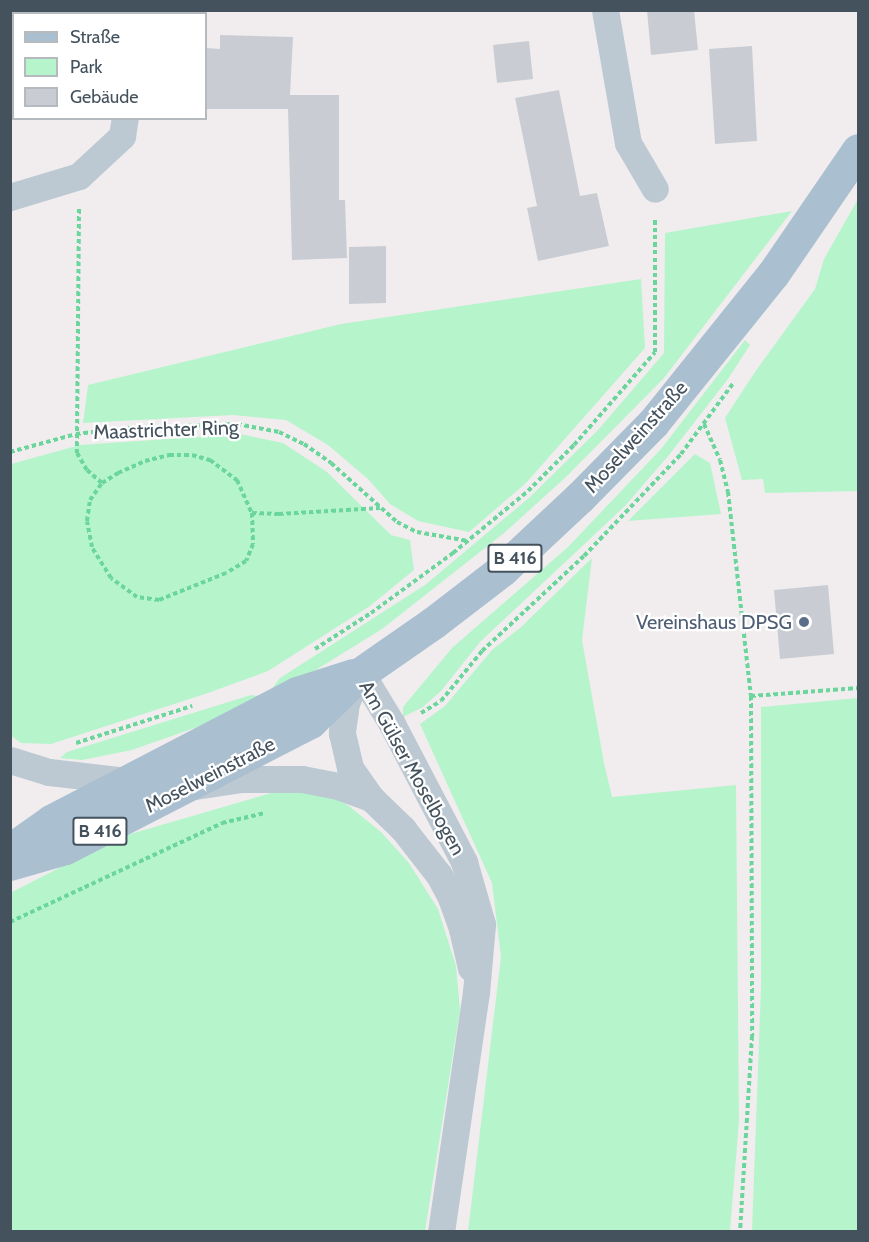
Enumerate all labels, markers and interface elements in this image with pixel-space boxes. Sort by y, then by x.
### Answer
legend [12,12,207,120]
text: Straße [70,26,120,48]
text: Park [70,56,102,78]
text: Gebäude [70,86,139,108]
street label: Moselweinstraße [579,376,693,498]
street label: Maastrichter Ring [93,415,239,445]
road number: B 416 [486,543,544,573]
place label: Vereinshaus DPSG [636,610,792,634]
marker: Vereinshaus DPSG [797,615,811,629]
street label: Am Gülser Moselbogen [354,677,470,859]
street label: Moselweinstraße [141,732,279,818]
road number: B 416 [72,816,128,846]

